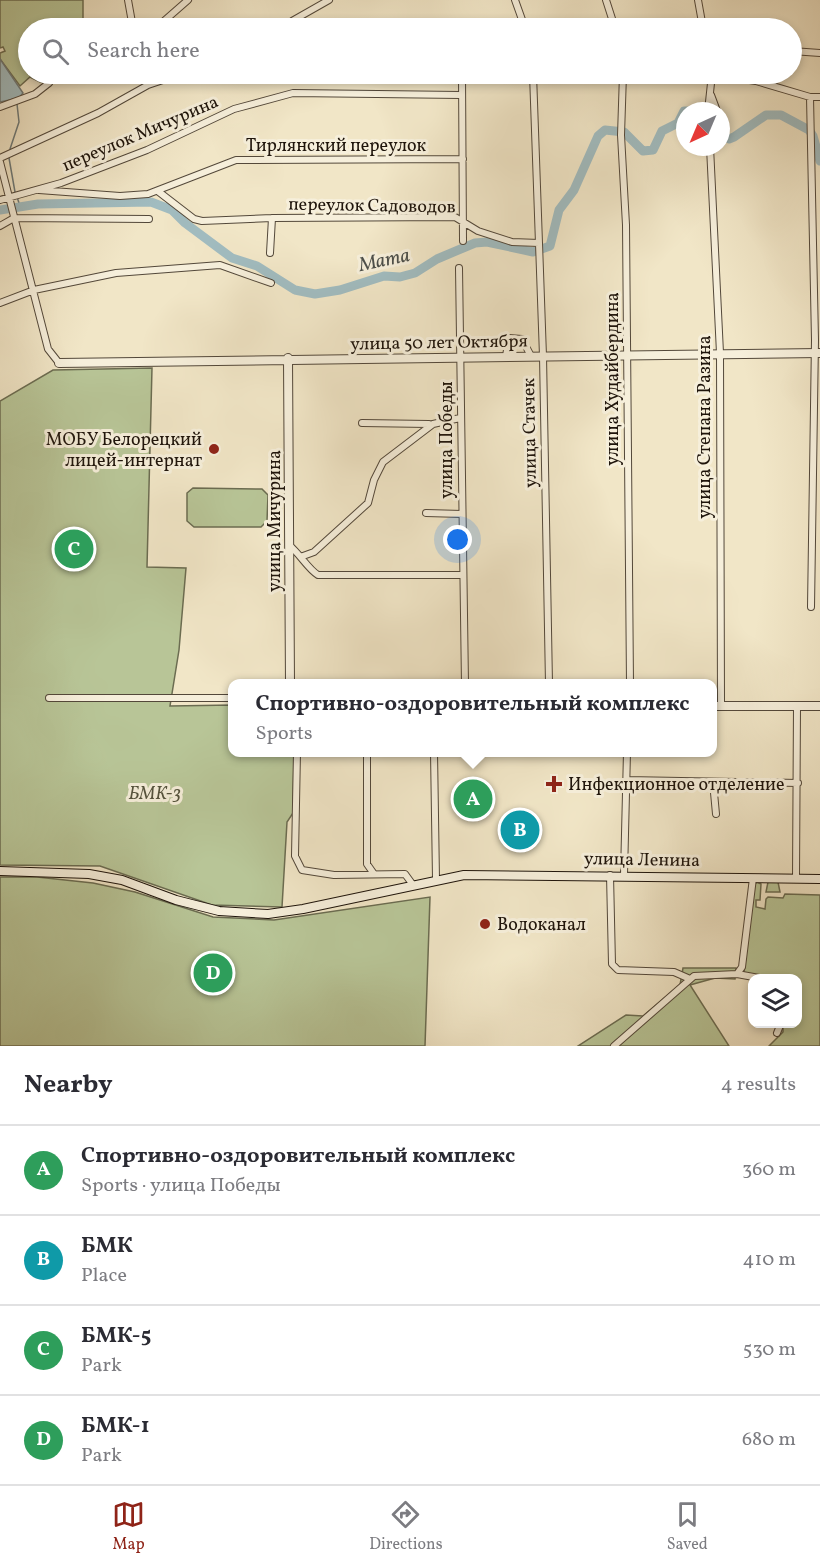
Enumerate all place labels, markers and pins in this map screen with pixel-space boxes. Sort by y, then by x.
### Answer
place label: МОБУ Белорецкий лицей-интернат [46,428,202,474]
marker: МОБУ Белорецкий лицей-интернат [207,442,221,456]
pin: C [54,526,94,572]
place label: Инфекционное отделение [568,773,785,798]
marker: Инфекционное отделение [545,775,563,793]
pin: A [454,776,492,822]
pin: B [500,808,540,852]
place label: Водоканал [497,913,586,938]
marker: Водоканал [478,917,492,931]
pin: D [194,950,232,996]

